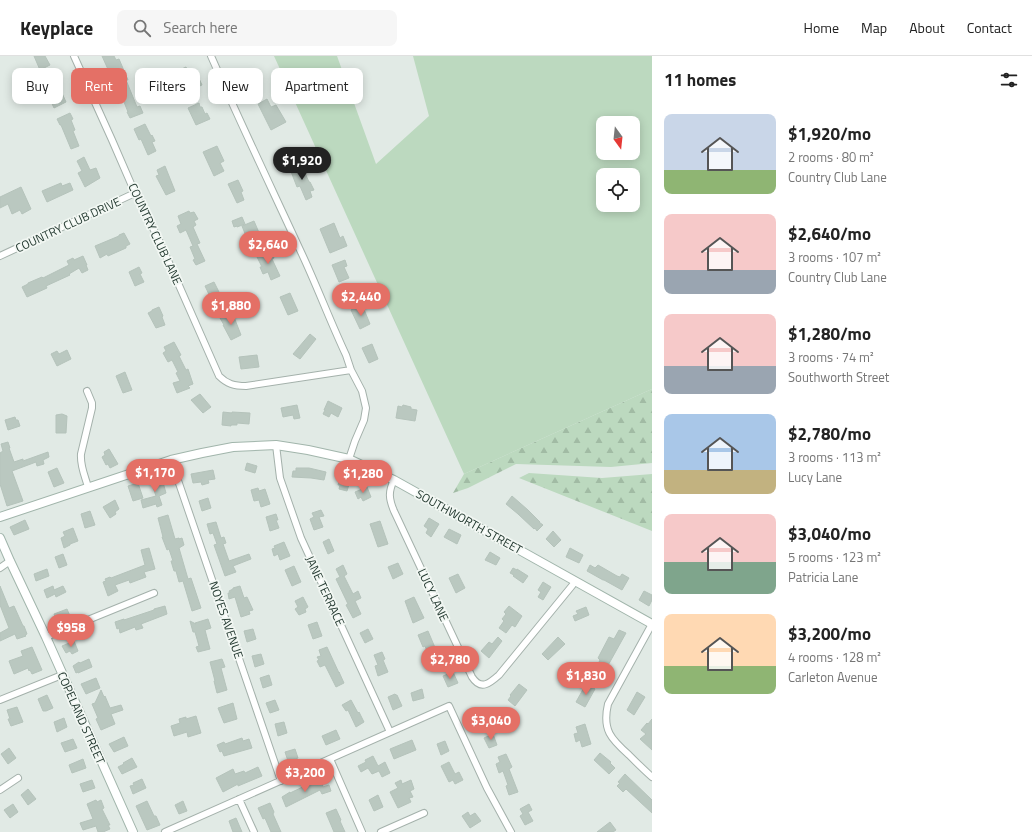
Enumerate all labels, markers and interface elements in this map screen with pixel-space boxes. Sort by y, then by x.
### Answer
search box [117,10,397,46]
text: Keyplace [20,13,93,42]
text: Search here [163,16,238,39]
icon: search [131,17,153,39]
text: Home [804,17,839,38]
text: Map [861,17,887,38]
text: About [909,17,945,38]
text: Contact [967,17,1012,38]
text: 11 homes [664,67,736,93]
chip: Buy [12,68,63,104]
chip: Rent [71,68,127,104]
chip: Filters [135,68,200,104]
chip: New [208,68,263,104]
chip: Apartment [271,68,363,104]
icon: filters [998,69,1020,91]
north arrow [596,116,640,160]
map controls [596,116,640,212]
text: $1,920/mo [788,121,871,147]
icon: home [696,130,744,178]
pin: $1,920 [269,147,335,181]
text: 2 rooms · 80 m² [788,147,874,167]
text: $1,920 [282,150,322,170]
text: Country Club Lane [788,167,887,187]
button: locate [596,168,640,212]
street label: COUNTRY CLUB LANE [124,180,188,288]
street label: COUNTRY CLUB DRIVE [12,192,124,257]
text: $2,640/mo [788,221,871,247]
icon: home [696,230,744,278]
pin: $2,640 [235,231,301,265]
text: $2,640 [248,234,288,254]
text: 3 rooms · 107 m² [788,247,881,267]
text: Country Club Lane [788,267,887,287]
pin: $2,440 [328,283,394,317]
text: $2,440 [341,286,381,306]
pin: $1,880 [198,292,264,326]
text: $1,880 [211,295,251,315]
text: $1,280/mo [788,321,871,347]
icon: home [696,330,744,378]
text: 3 rooms · 74 m² [788,347,874,367]
text: Southworth Street [788,367,889,387]
text: $2,780/mo [788,421,871,447]
icon: home [696,430,744,478]
text: 3 rooms · 113 m² [788,447,881,467]
pin: $1,170 [122,459,188,493]
pin: $1,280 [330,460,396,494]
text: $1,170 [135,462,175,482]
text: $1,280 [343,463,383,483]
text: Lucy Lane [788,467,842,487]
street label: SOUTHWORTH STREET [412,484,527,559]
text: $3,040/mo [788,521,871,547]
icon: home [696,530,744,578]
text: 5 rooms · 123 m² [788,547,881,567]
street label: JANE TERRACE [301,552,350,629]
street label: LUCY LANE [413,565,454,625]
text: Patricia Lane [788,567,858,587]
street label: NOYES AVENUE [204,579,249,661]
pin: $958 [47,614,95,648]
text: $958 [56,617,86,637]
text: $3,200/mo [788,621,871,647]
icon: home [696,630,744,678]
pin: $2,780 [417,646,483,680]
text: 4 rooms · 128 m² [788,647,881,667]
text: $2,780 [430,649,470,669]
pin: $1,830 [553,662,619,696]
text: $1,830 [566,665,606,685]
text: Carleton Avenue [788,667,878,687]
street label: COPELAND STREET [53,669,111,768]
pin: $3,040 [458,707,524,741]
text: $3,040 [471,710,511,730]
pin: $3,200 [272,759,338,793]
text: $3,200 [285,762,325,782]

